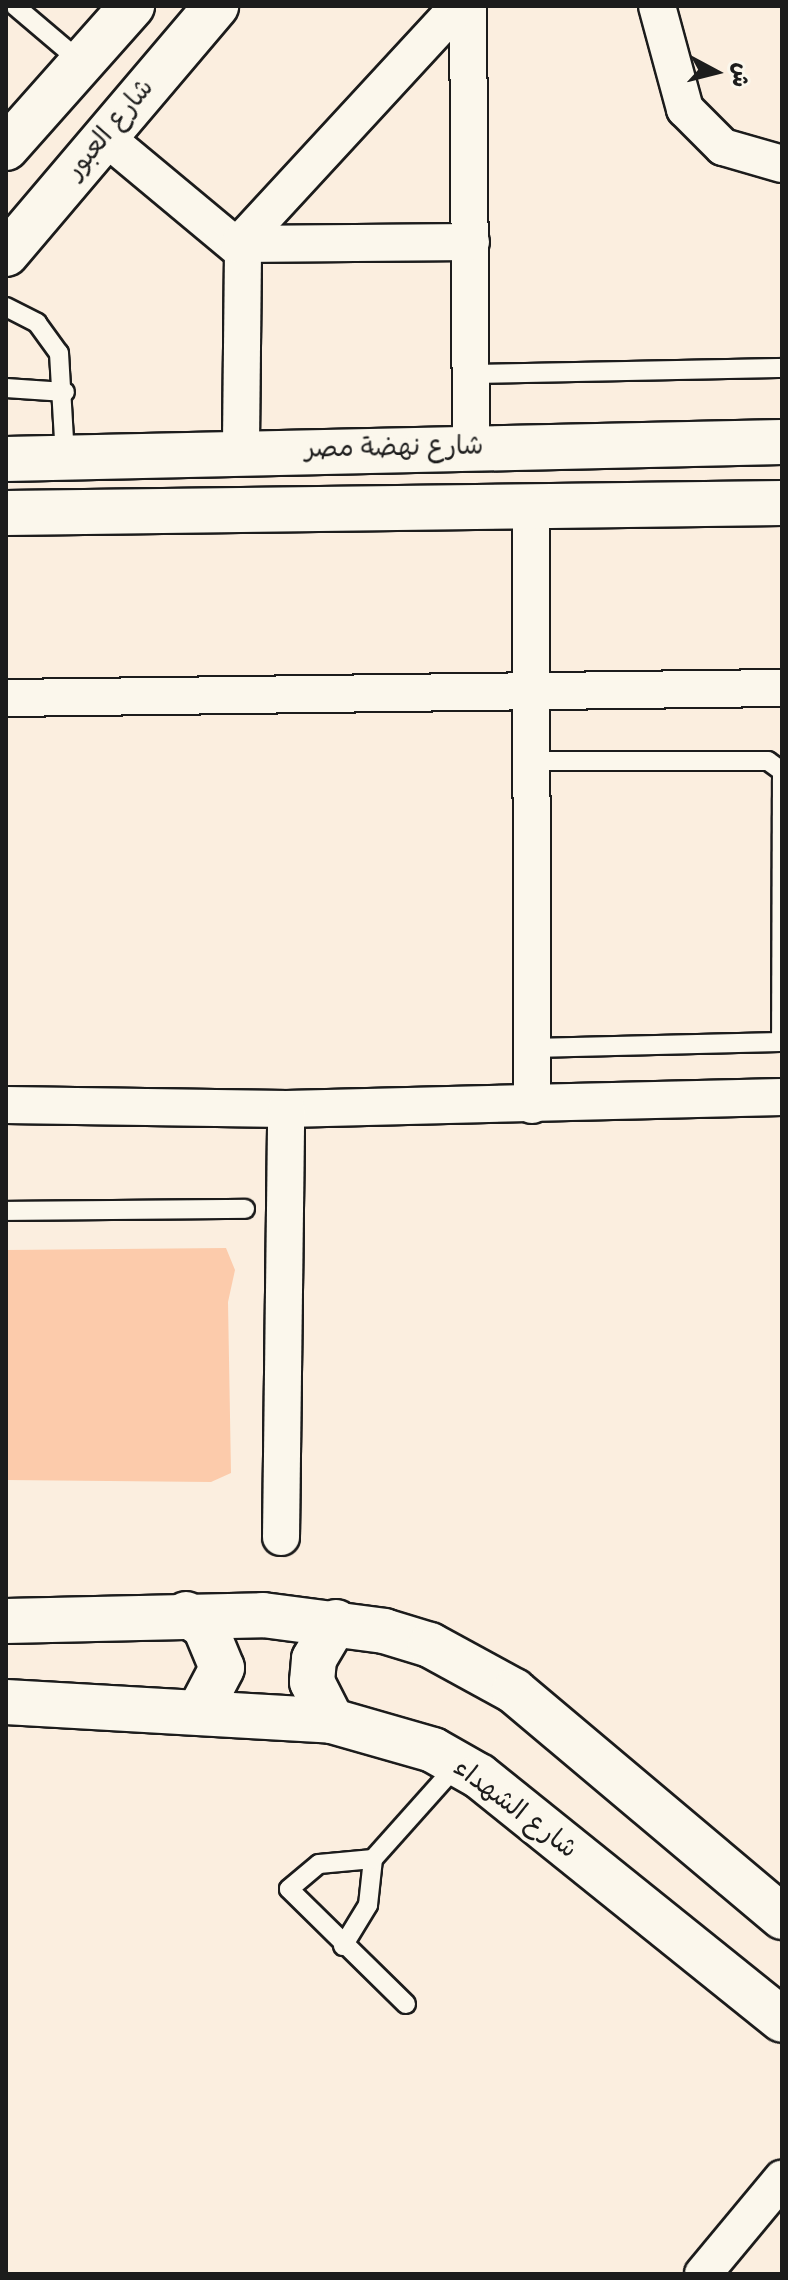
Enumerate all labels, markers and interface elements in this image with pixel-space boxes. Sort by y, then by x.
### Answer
north arrow [676,32,756,112]
text: ش [725,61,755,89]
street label: شارع العبور [59,73,161,185]
street label: شارع نهضة مصر [304,431,484,465]
street label: شارع الشهداء [447,1752,583,1866]

